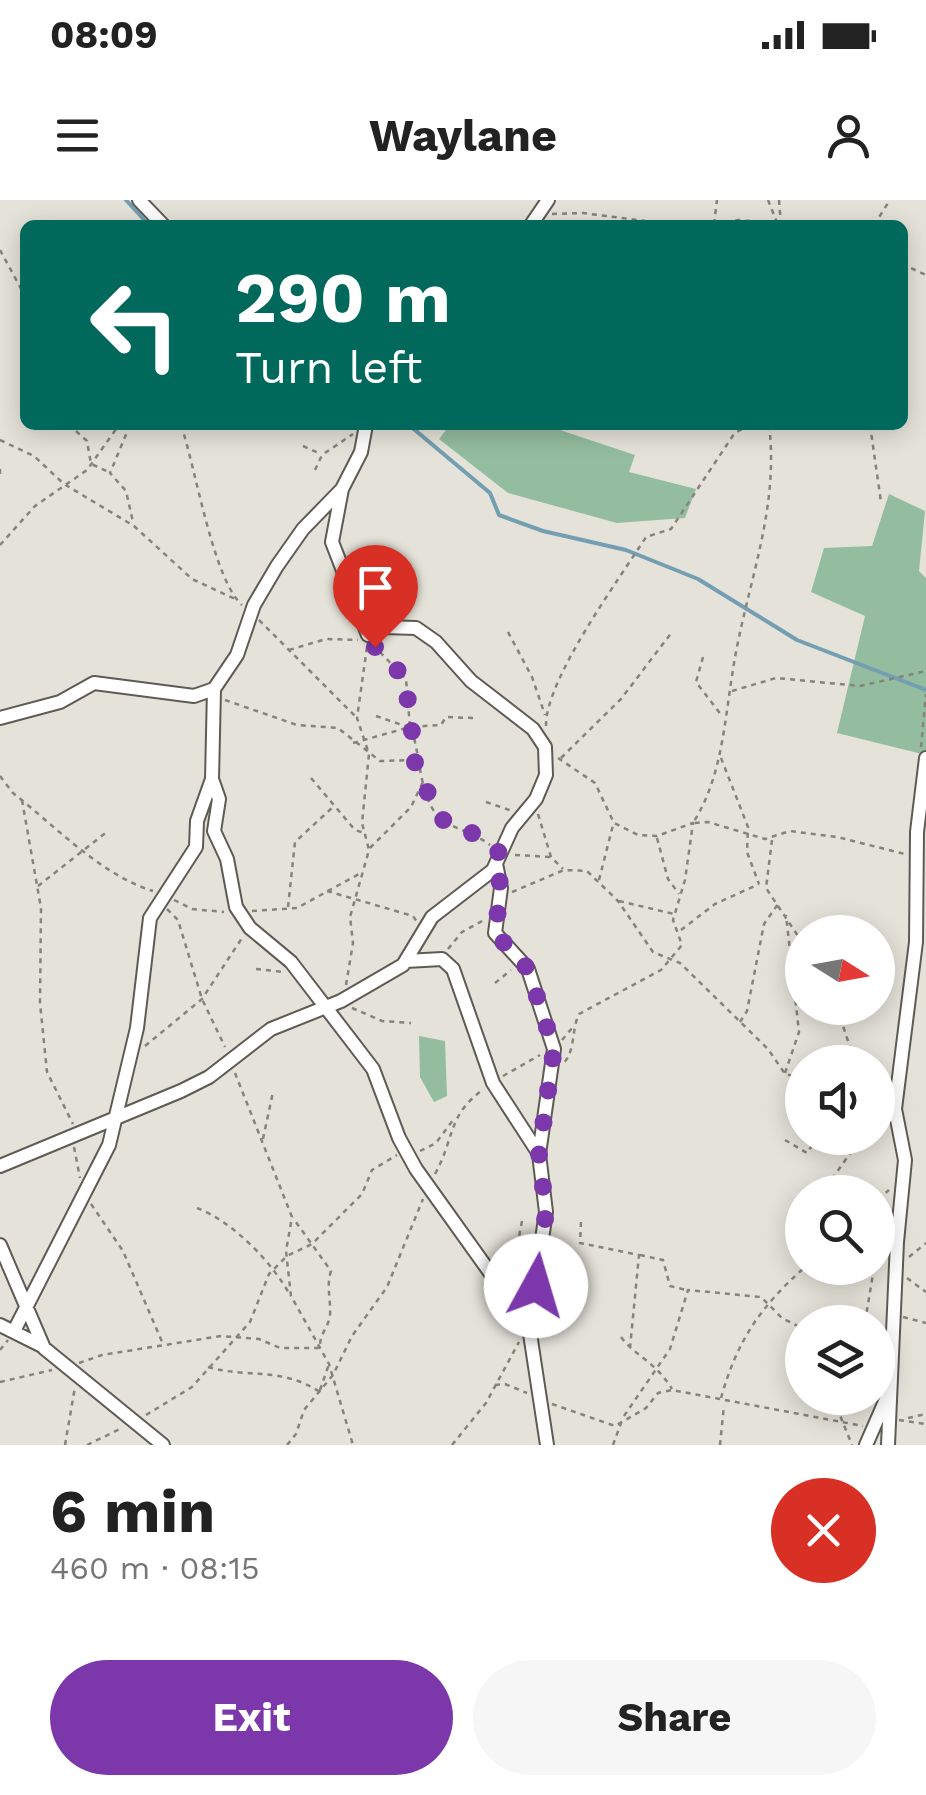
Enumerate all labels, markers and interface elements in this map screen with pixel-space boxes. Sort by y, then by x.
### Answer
text: 08:09 [50,13,158,57]
icon: menu [50,108,105,163]
icon: person [821,108,876,163]
text: Waylane [369,109,557,162]
text: 290 m [235,257,451,339]
icon: left [70,260,200,390]
text: Turn left [235,341,422,394]
pin [333,545,418,648]
icon: arrive [348,560,403,615]
north arrow [785,915,895,1025]
map controls [785,915,895,1415]
button: sound [785,1045,895,1155]
button: search [785,1175,895,1285]
position arrow [484,1234,588,1338]
button: layers [785,1305,895,1415]
text: 6 min [50,1476,215,1547]
button: close [771,1478,876,1583]
text: 460 m · 08:15 [50,1549,260,1587]
button: Exit [50,1660,453,1775]
button: Share [473,1660,876,1775]

